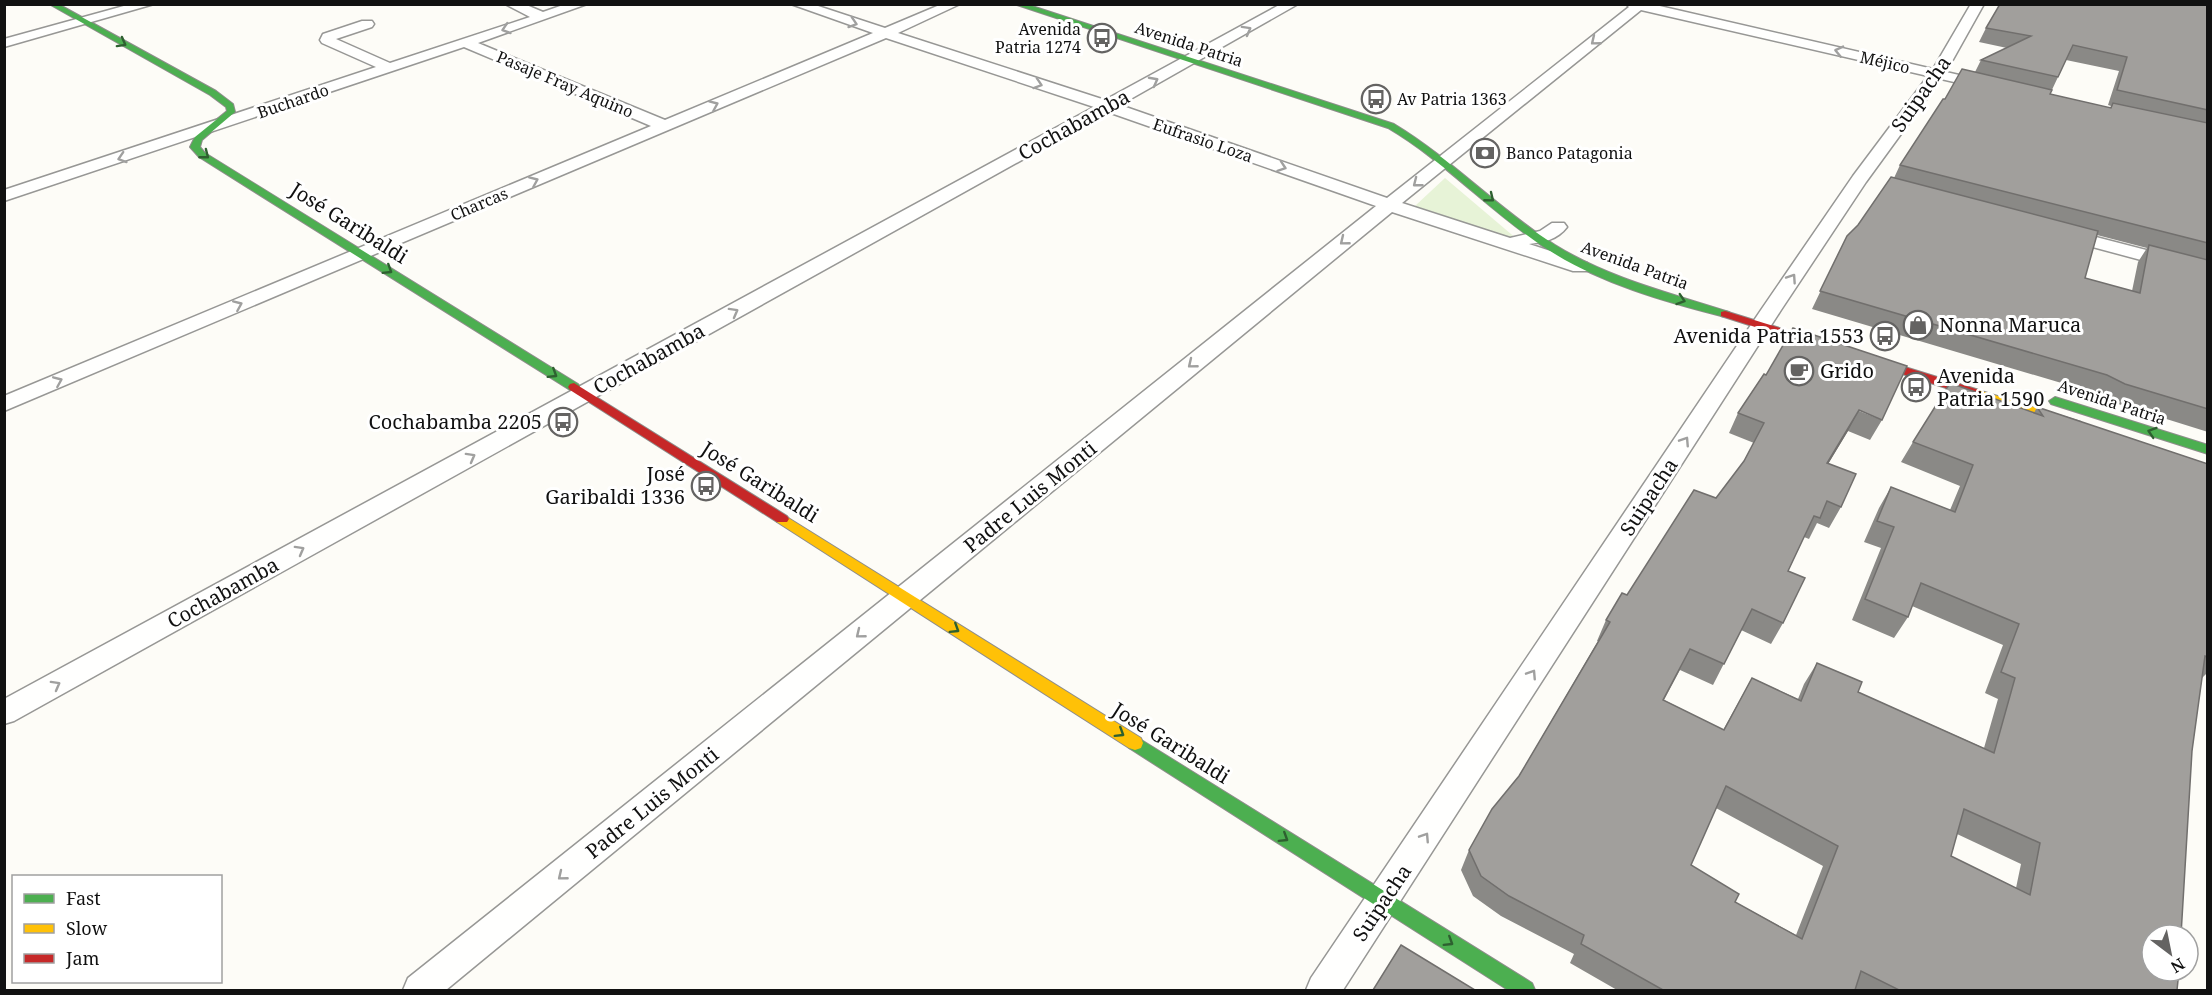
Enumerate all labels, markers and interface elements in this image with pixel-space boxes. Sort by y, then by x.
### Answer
one-way arrow [847,16,858,28]
street label: Avenida Patria [1132,16,1246,72]
place label: Avenida Patria 1274 [995,18,1081,58]
one-way arrow [501,22,512,35]
bus stop icon: Avenida Patria 1274 [1086,22,1118,54]
one-way arrow [1240,26,1251,37]
one-way arrow [1591,34,1602,45]
one-way arrow [116,36,126,47]
street label: Pasaje Fray Aquino [493,45,637,123]
one-way arrow [1834,46,1844,59]
street label: Méjico [1858,46,1912,78]
street label: Suipacha [1884,50,1957,137]
one-way arrow [1032,77,1043,89]
one-way arrow [1148,77,1158,88]
street label: Buchardo [254,79,332,123]
street label: Cochabamba [1013,83,1134,166]
bus stop icon: Av Patria 1363 [1360,83,1392,115]
place label: Av Patria 1363 [1397,88,1507,110]
one-way arrow [708,101,719,113]
street label: Eufrasio Loza [1150,113,1256,167]
bank icon: Banco Patagonia [1469,137,1501,169]
place label: Banco Patagonia [1506,142,1633,164]
one-way arrow [198,148,209,159]
one-way arrow [117,150,128,163]
one-way arrow [1276,160,1287,173]
street label: José Garibaldi [285,175,413,270]
one-way arrow [1413,175,1424,186]
one-way arrow [528,176,539,188]
street label: Charcas [447,182,511,226]
one-way arrow [1483,191,1494,202]
one-way arrow [1340,234,1351,245]
street label: Avenida Patria [1578,235,1692,295]
one-way arrow [382,262,392,274]
one-way arrow [1785,274,1797,284]
one-way arrow [1675,293,1686,305]
one-way arrow [232,300,243,312]
one-way arrow [728,308,738,319]
shop icon: Nonna Maruca [1902,309,1934,341]
place label: Nonna Maruca [1939,311,2081,338]
street label: Cochabamba [588,317,709,400]
bus stop icon: Avenida Patria 1553 [1869,320,1901,352]
place label: Avenida Patria 1553 [1673,322,1864,349]
cafe icon: Grido [1783,355,1815,387]
one-way arrow [1188,357,1199,368]
place label: Grido [1820,357,1874,384]
place label: Avenida Patria 1590 [1937,362,2044,412]
one-way arrow [547,366,557,378]
bus stop icon: Avenida Patria 1590 [1900,371,1932,403]
street label: Avenida Patria [2055,374,2169,430]
one-way arrow [52,376,63,388]
bus stop icon: Cochabamba 2205 [547,406,579,438]
place label: Cochabamba 2205 [368,408,542,435]
one-way arrow [2147,427,2158,439]
street label: José Garibaldi [696,434,824,529]
street label: Padre Luis Monti [958,434,1102,559]
one-way arrow [1678,437,1690,447]
one-way arrow [465,453,476,464]
street label: Suipacha [1613,453,1684,541]
place label: José Garibaldi 1336 [545,460,685,510]
bus stop icon: José Garibaldi 1336 [690,470,722,502]
one-way arrow [294,546,305,557]
street label: Cochabamba [162,551,283,634]
one-way arrow [949,621,959,633]
one-way arrow [856,627,867,638]
one-way arrow [1525,670,1536,681]
one-way arrow [50,681,60,692]
street label: José Garibaldi [1107,695,1235,790]
one-way arrow [1114,726,1124,738]
street label: Padre Luis Monti [580,740,724,865]
one-way arrow [1278,830,1289,841]
one-way arrow [1418,833,1429,844]
street label: Suipacha [1346,859,1417,946]
one-way arrow [557,868,568,879]
legend [12,875,222,983]
text: Fast [66,886,101,910]
text: Slow [66,916,108,940]
north arrow [2140,923,2200,983]
one-way arrow [1443,935,1453,947]
text: Jam [65,946,100,970]
text: N [2166,953,2189,979]

